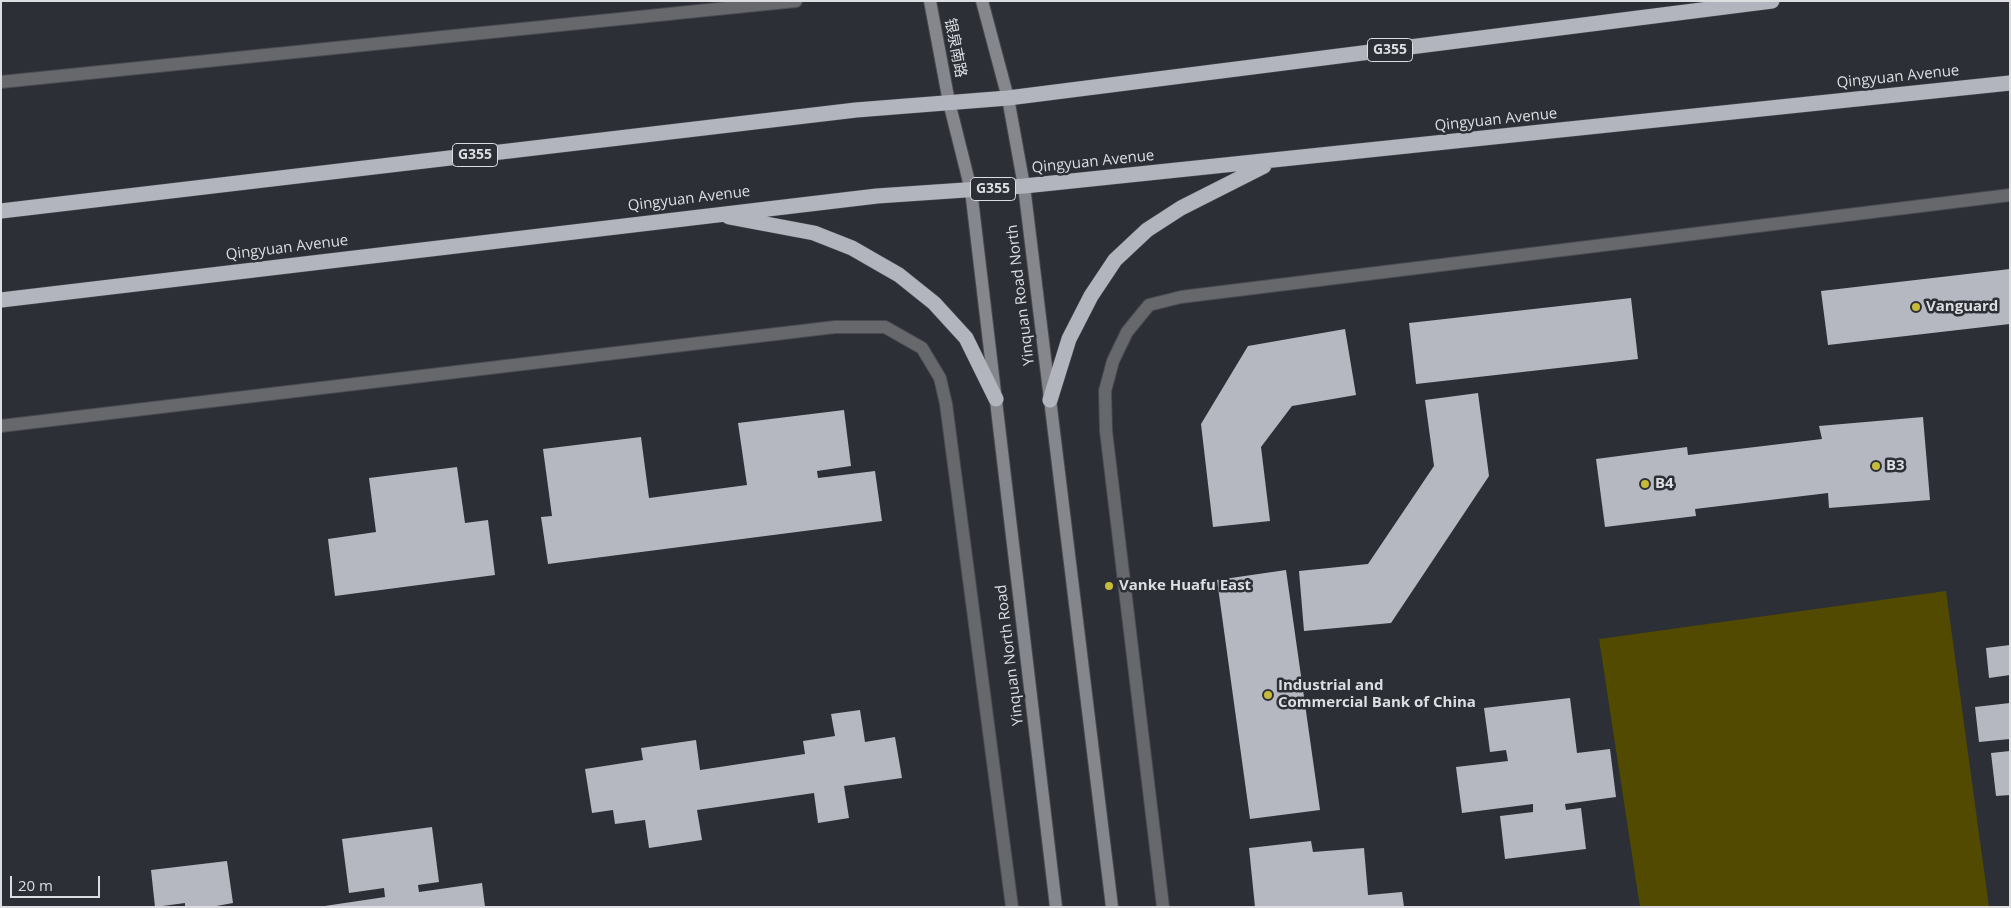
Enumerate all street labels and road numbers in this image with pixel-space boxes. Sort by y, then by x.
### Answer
street label: 银泉南路 [940,17,970,79]
road number: G355 [1368,38,1412,62]
street label: Qingyuan Avenue [1836,62,1960,92]
street label: Qingyuan Avenue [1434,105,1558,135]
road number: G355 [452,144,498,166]
street label: Qingyuan Avenue [1031,147,1155,177]
road number: G355 [970,178,1016,200]
street label: Qingyuan Avenue [627,183,751,215]
street label: Yinquan Road North [1003,224,1039,366]
street label: Qingyuan Avenue [225,232,349,264]
street label: Yinquan North Road [992,584,1028,726]

